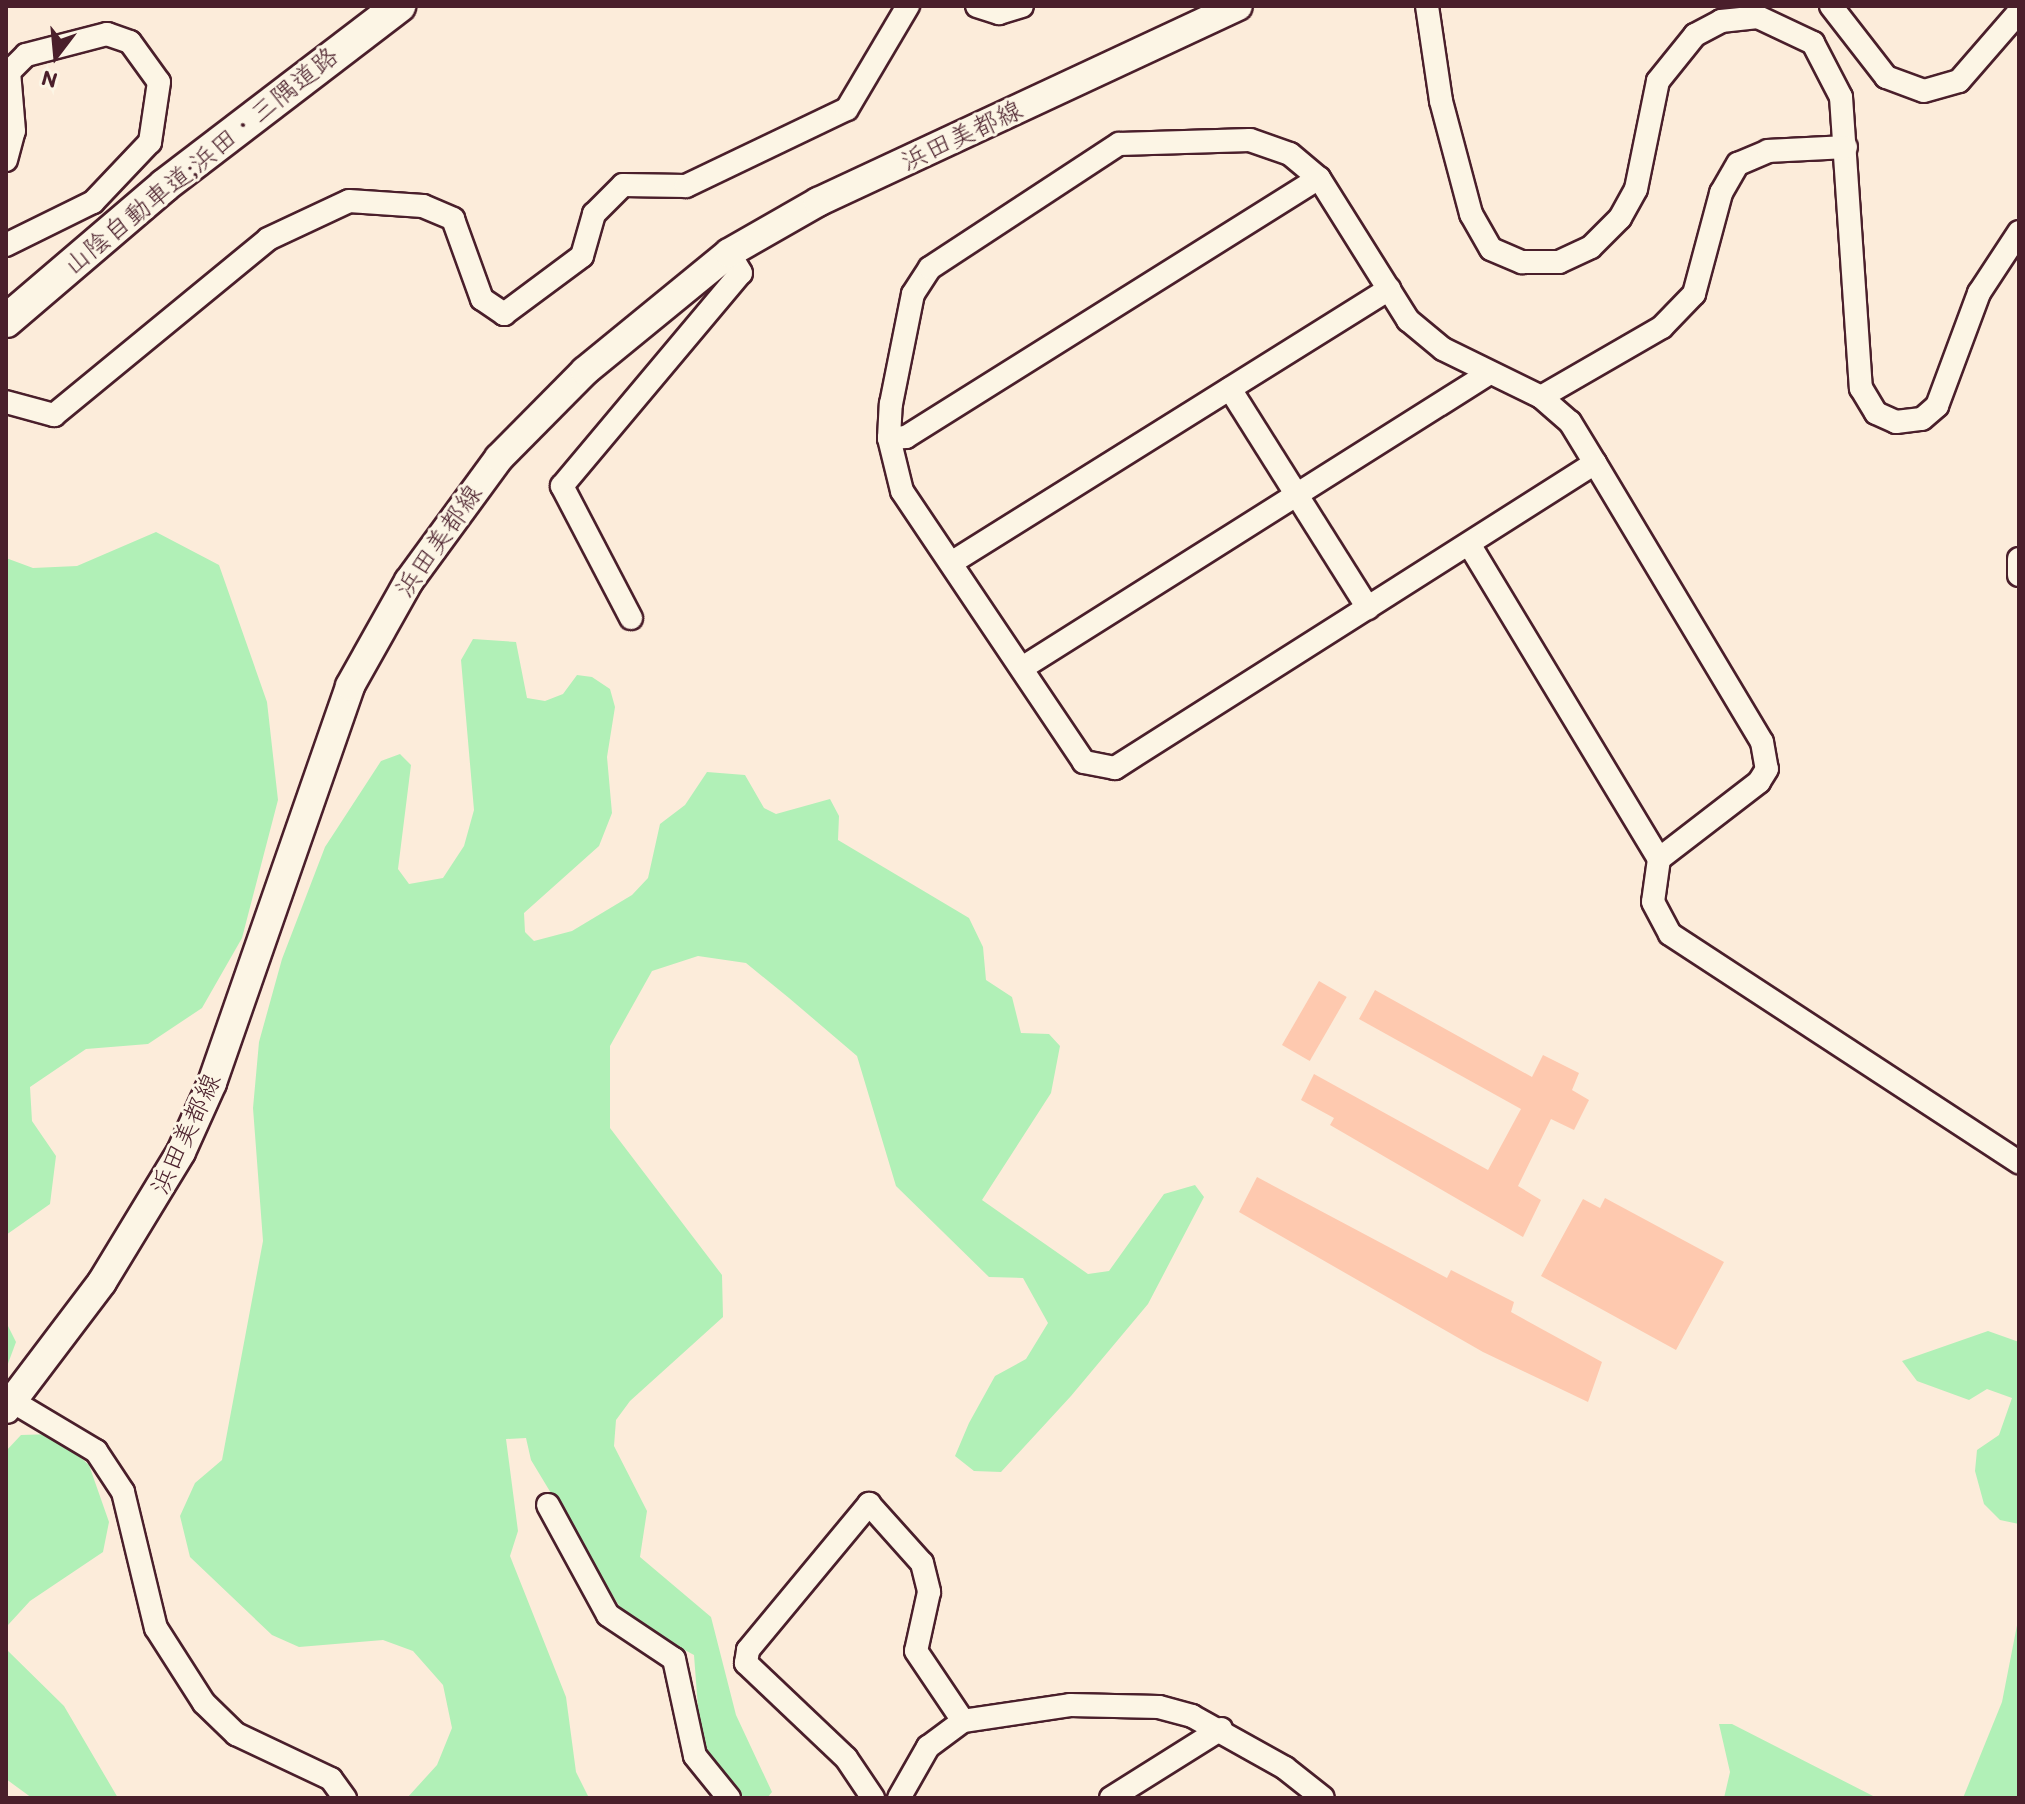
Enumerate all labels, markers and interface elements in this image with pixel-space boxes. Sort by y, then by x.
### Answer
north arrow [16,16,96,96]
street label: 山陰自動車道;浜田・三隅道路 [57,40,345,282]
text: N [38,65,60,95]
street label: 浜田美都線 [896,94,1028,178]
street label: 浜田美都線 [389,479,489,603]
street label: 浜田美都線 [144,1068,228,1200]

